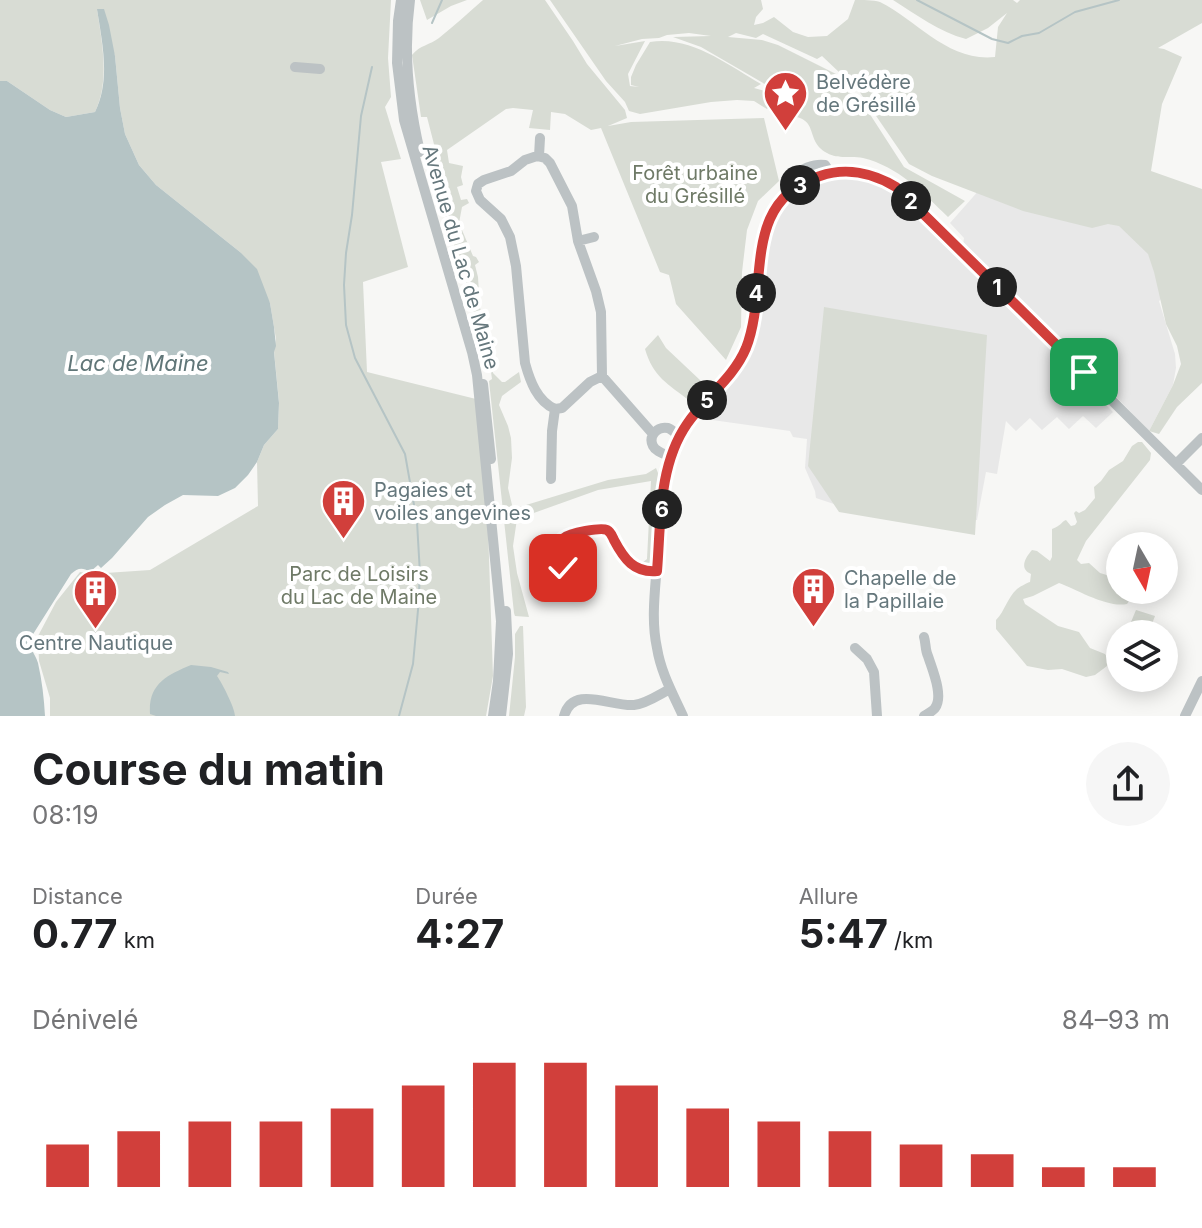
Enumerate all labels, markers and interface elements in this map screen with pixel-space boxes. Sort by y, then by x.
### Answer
place icon: Belvédère de Grésillé [761,69,809,132]
place label: Belvédère de Grésillé [816,70,916,117]
street label: Avenue du Lac de Maine [417,142,505,372]
park label: Forêt urbaine du Grésillé [632,161,758,208]
pin: 3 [780,165,820,205]
text: 3 [793,172,807,198]
pin: 2 [891,181,931,221]
text: 2 [904,188,918,214]
pin: 1 [977,267,1017,307]
pin: 4 [736,273,776,313]
text: 1 [992,274,1002,300]
text: 4 [749,280,763,306]
pin [1050,338,1118,406]
water label: Lac de Maine [67,350,209,376]
icon: arrive [1062,350,1106,394]
pin: 5 [687,380,727,420]
text: 5 [700,387,714,413]
building icon: Pagaies et voiles angevines [319,478,367,541]
place label: Pagaies et voiles angevines [374,478,531,525]
pin: 6 [642,489,682,529]
text: 6 [655,496,669,522]
north arrow [1106,532,1178,604]
map controls [1106,532,1178,692]
pin [529,534,597,602]
icon: check [541,546,585,590]
park label: Parc de Loisirs du Lac de Maine [281,562,437,609]
building icon: Chapelle de la Papillaie [789,565,837,628]
place label: Chapelle de la Papillaie [844,566,956,613]
building icon: Centre Nautique [72,567,120,630]
button: layers [1106,620,1178,692]
place label: Centre Nautique [19,631,173,655]
text: Course du matin [32,742,385,796]
button: share [1086,742,1170,826]
text: 08:19 [32,799,99,830]
text: Distance [32,883,123,909]
text: Durée [415,883,478,909]
text: Allure [799,883,858,909]
text: 0.77 [32,909,117,958]
text: 4:27 [415,909,504,958]
text: 5:47 [799,909,888,958]
text: km [117,927,155,953]
text: /km [888,927,933,953]
text: Dénivelé [32,1004,138,1035]
text: 84–93 m [1062,1004,1170,1035]

